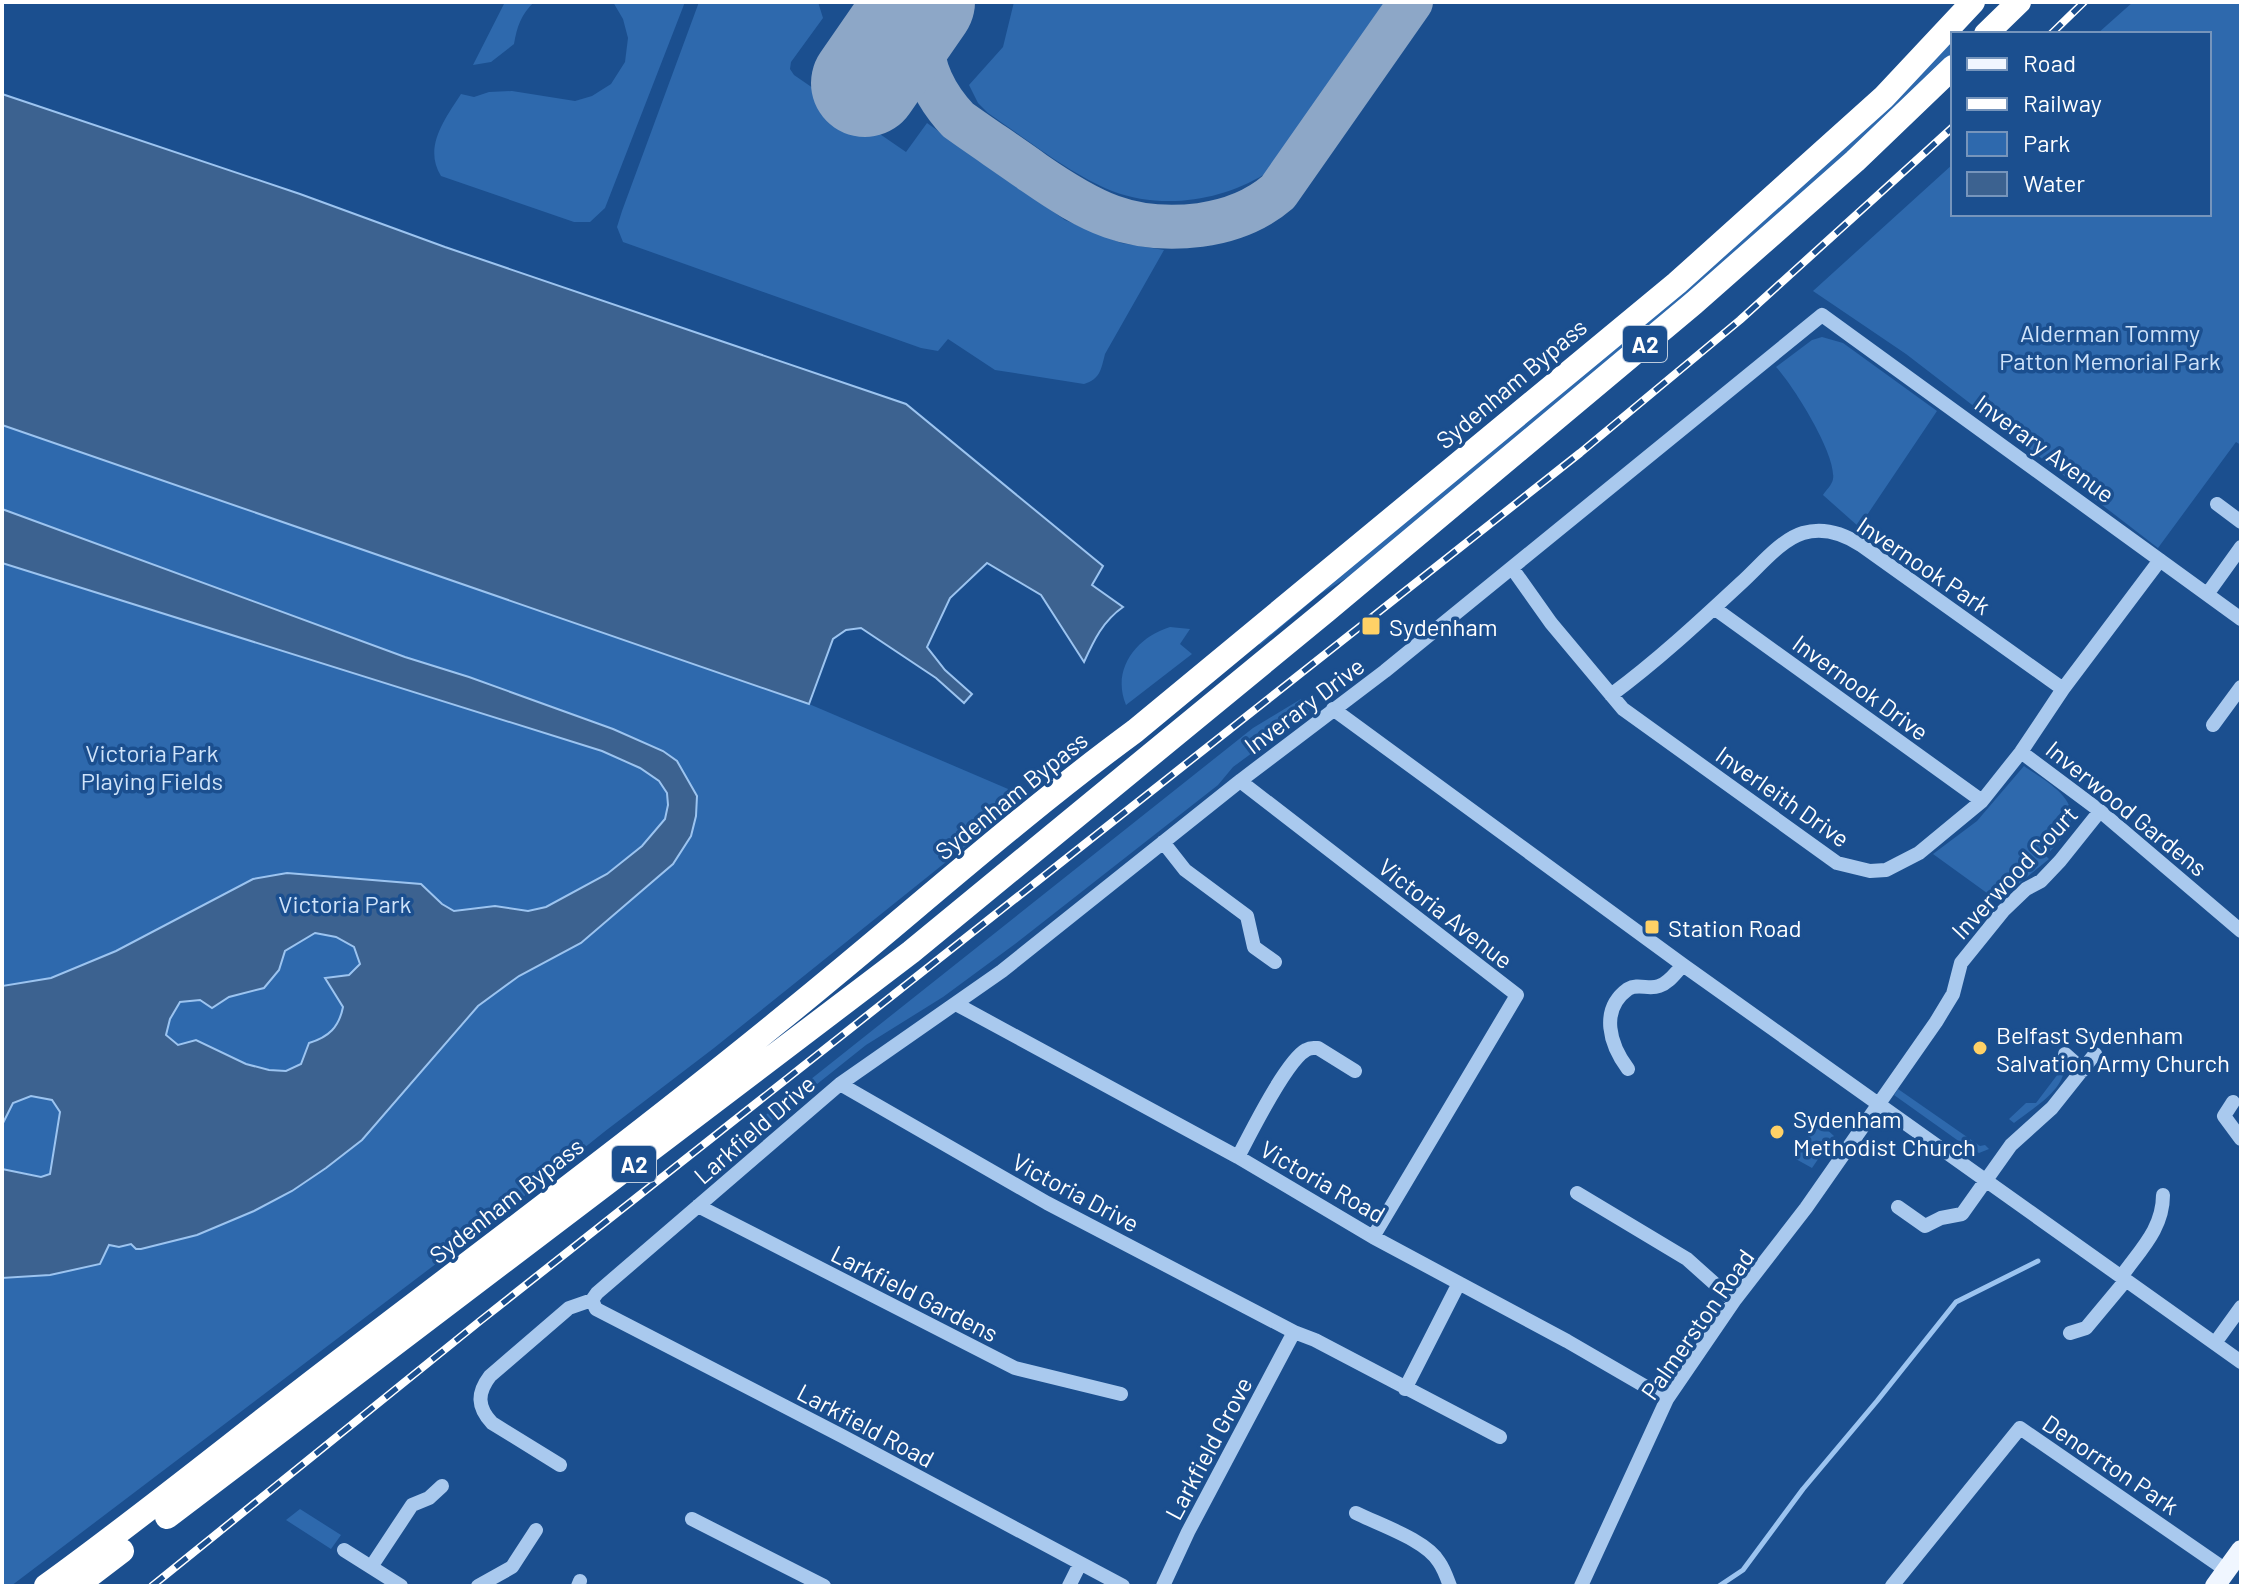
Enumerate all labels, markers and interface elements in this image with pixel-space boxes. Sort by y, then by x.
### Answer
legend [1951,32,2211,216]
text: Road [2023,48,2076,77]
text: Railway [2023,88,2102,117]
text: Park [2023,128,2070,157]
text: Water [2023,168,2085,197]
street label: Sydenham Bypass [1430,312,1592,454]
park label: Alderman Tommy Patton Memorial Park [1999,318,2221,375]
road number: A2 [1623,326,1667,362]
street label: Inverary Avenue [1970,388,2120,508]
street label: Invernook Park [1852,510,1996,620]
place label: Sydenham [1389,612,1498,641]
marker: Sydenham [1360,615,1382,637]
street label: Invernook Drive [1787,628,1935,746]
street label: Inverary Drive [1238,651,1370,759]
street label: Sydenham Bypass [929,725,1093,865]
street label: Inverwood Gardens [2041,734,2213,882]
park label: Victoria Park Playing Fields [81,738,223,795]
street label: Inverleith Drive [1711,739,1855,853]
street label: Inverwood Court [1945,799,2083,945]
street label: Victoria Avenue [1373,852,1519,974]
park label: Victoria Park [278,889,412,918]
place label: Station Road [1668,913,1802,942]
marker: Station Road [1643,918,1661,936]
place label: Belfast Sydenham Salvation Army Church [1996,1020,2230,1077]
marker: Belfast Sydenham Salvation Army Church [1971,1039,1989,1057]
street label: Larkfield Drive [687,1069,821,1189]
place label: Sydenham Methodist Church [1793,1104,1976,1161]
marker: Sydenham Methodist Church [1768,1123,1786,1141]
street label: Sydenham Bypass [423,1131,589,1269]
street label: Victoria Road [1255,1134,1391,1228]
road number: A2 [612,1146,656,1182]
street label: Victoria Drive [1008,1146,1144,1238]
street label: Larkfield Gardens [827,1238,1003,1348]
street label: Palmerston Road [1634,1243,1760,1405]
street label: Larkfield Grove [1158,1372,1258,1524]
street label: Larkfield Road [793,1377,939,1473]
street label: Denorrton Park [2038,1408,2184,1520]

